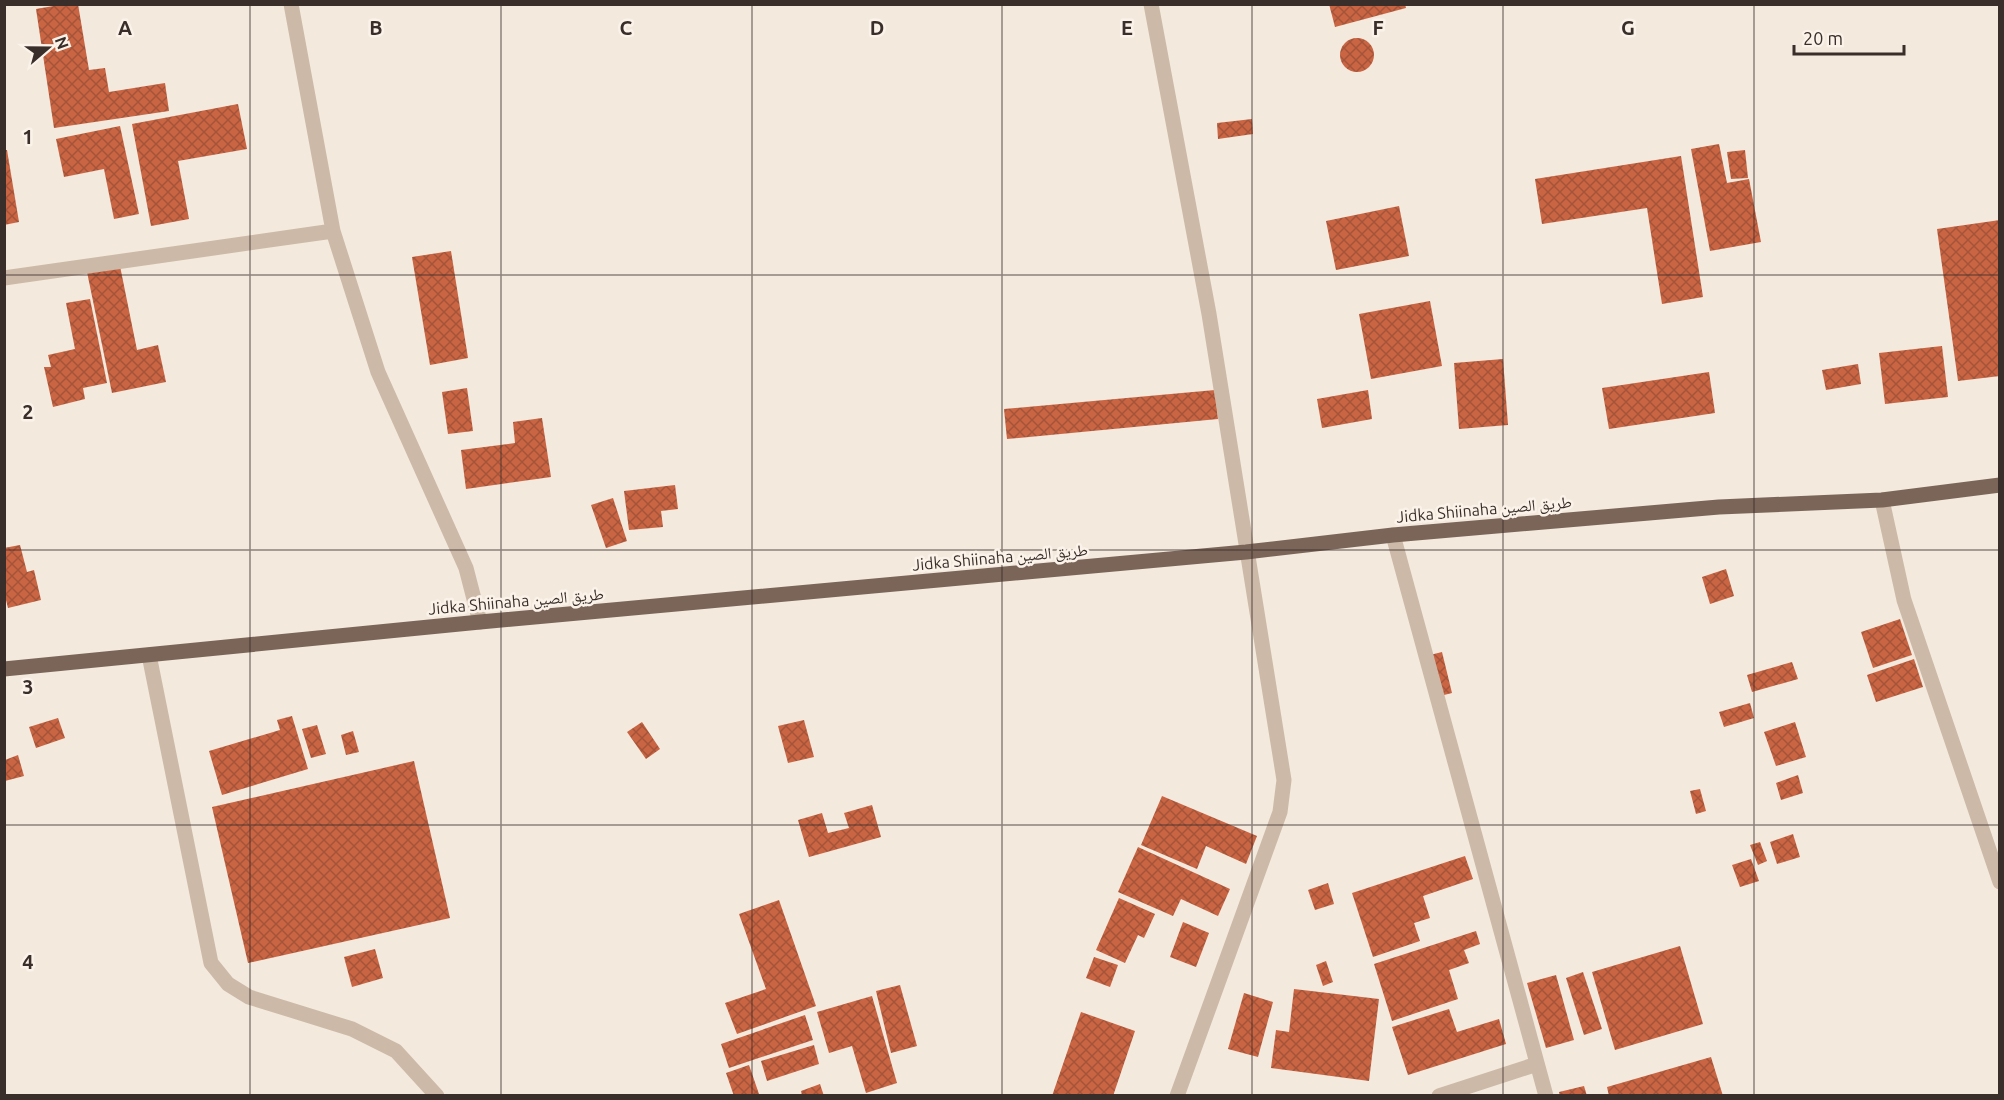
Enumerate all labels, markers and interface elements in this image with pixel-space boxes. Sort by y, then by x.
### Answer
text: A [118,16,132,39]
text: B [369,16,383,39]
text: C [620,16,633,39]
text: D [870,16,884,39]
text: E [1121,16,1133,39]
text: F [1372,16,1384,39]
text: G [1621,16,1635,39]
north arrow [18,18,78,78]
scale bar [1794,18,1904,56]
text: 20 m [1803,28,1843,48]
text: N [52,34,73,52]
text: 1 [22,125,34,148]
text: 2 [22,400,34,423]
street label: Jidka Shiinaha طريق الصين [1396,492,1573,528]
street label: Jidka Shiinaha طريق الصين [912,540,1089,576]
street label: Jidka Shiinaha طريق الصين [428,584,605,620]
text: 3 [22,675,34,698]
text: 4 [22,950,34,973]

